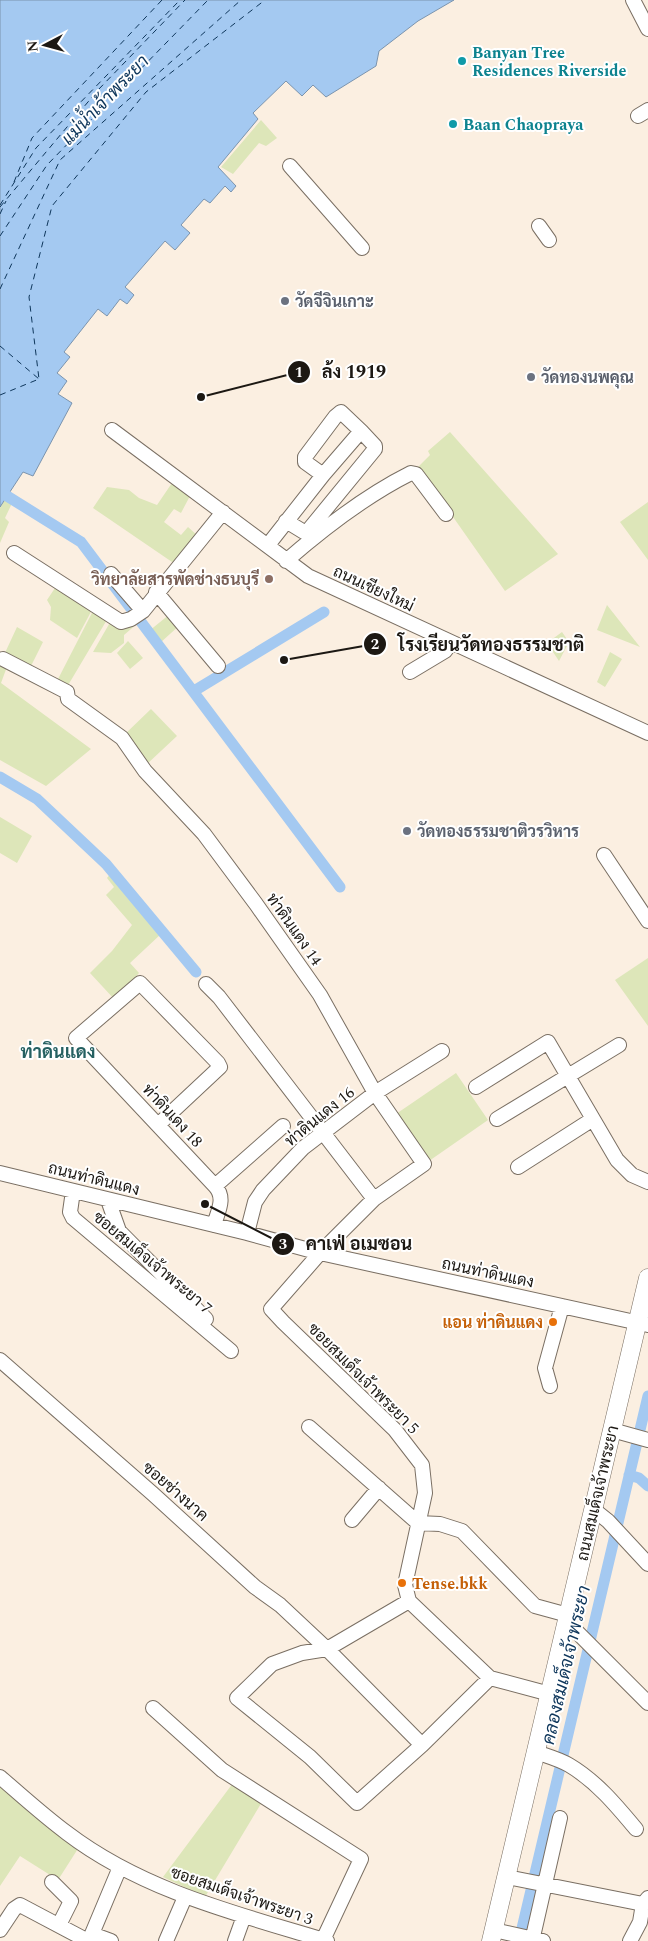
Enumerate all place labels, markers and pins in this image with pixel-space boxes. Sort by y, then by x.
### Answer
place label: Banyan Tree Residences Riverside [472,41,627,83]
marker: Banyan Tree Residences Riverside [456,55,468,67]
place label: Baan Chaopraya [463,113,584,137]
marker: Baan Chaopraya [447,118,459,130]
place label: วัดจีจินเกาะ [295,290,374,314]
marker: วัดจีจินเกาะ [279,295,291,307]
callout: ล้ง 1919 [287,356,396,389]
place label: วัดทองนพคุณ [541,366,634,390]
marker: วัดทองนพคุณ [525,371,537,383]
place label: วิทยาลัยสารพัดช่างธนบุรี [91,568,260,592]
marker: วิทยาลัยสารพัดช่างธนบุรี [263,573,275,585]
callout: โรงเรียนวัดทองธรรมชาติ [362,628,594,661]
place label: วัดทองธรรมชาติวรวิหาร [417,820,579,844]
marker: วัดทองธรรมชาติวรวิหาร [401,825,413,837]
callout: คาเฟ่ อเมซอน [271,1227,422,1260]
place label: แอน ท่าดินแดง [443,1311,543,1335]
marker: แอน ท่าดินแดง [547,1316,559,1328]
place label: Tense.bkk [412,1572,488,1596]
marker: Tense.bkk [396,1577,408,1589]

